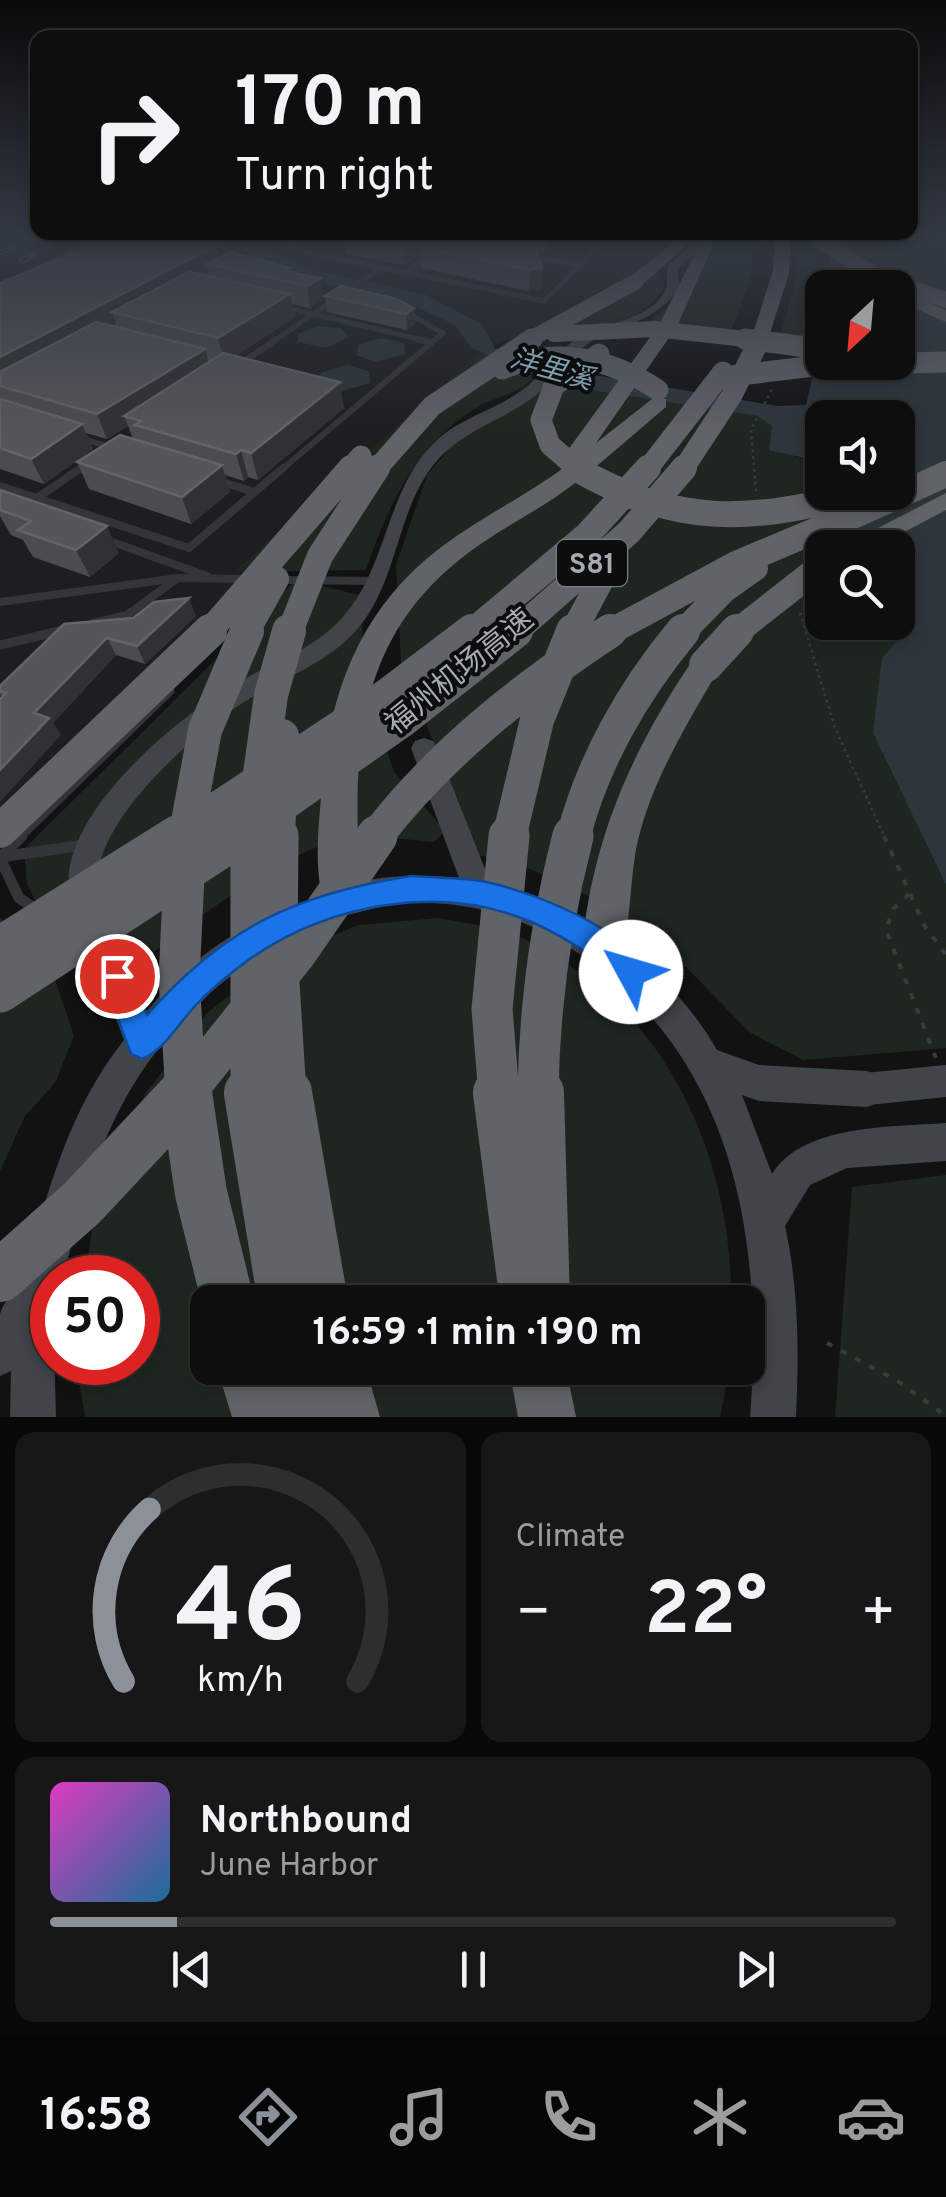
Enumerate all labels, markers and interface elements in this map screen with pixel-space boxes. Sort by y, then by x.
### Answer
text: 170 m [235,62,425,151]
icon: right [70,70,200,200]
text: Turn right [235,149,434,206]
north arrow [805,270,915,380]
map controls [805,270,915,640]
water label: 洋里溪 [506,342,599,401]
button: sound [805,400,915,510]
button: search [805,530,915,640]
road number: S81 [557,540,627,586]
street label: 福州机场高速 [379,602,542,744]
position arrow [579,920,683,1024]
pin [75,934,160,1019]
icon: arrive [90,949,145,1004]
speed limit sign: 50 [30,1255,160,1385]
text: 16:59 · 1 min · 190 m [312,1310,643,1359]
text: Climate [516,1518,625,1558]
text: 46 [175,1547,306,1679]
text: 22° [644,1566,767,1661]
text: − [516,1580,551,1650]
text: + [861,1580,896,1650]
text: km/h [197,1659,284,1705]
text: Northbound [200,1798,412,1847]
text: June Harbor [200,1847,379,1887]
icon: previous [164,1942,219,1997]
icon: pause [446,1942,501,1997]
icon: next [728,1942,783,1997]
icon: directions [233,2082,303,2152]
icon: music [384,2082,454,2152]
icon: phone [534,2082,604,2152]
icon: climate [685,2082,755,2152]
icon: car [836,2082,906,2152]
text: 16:58 [40,2089,153,2146]

